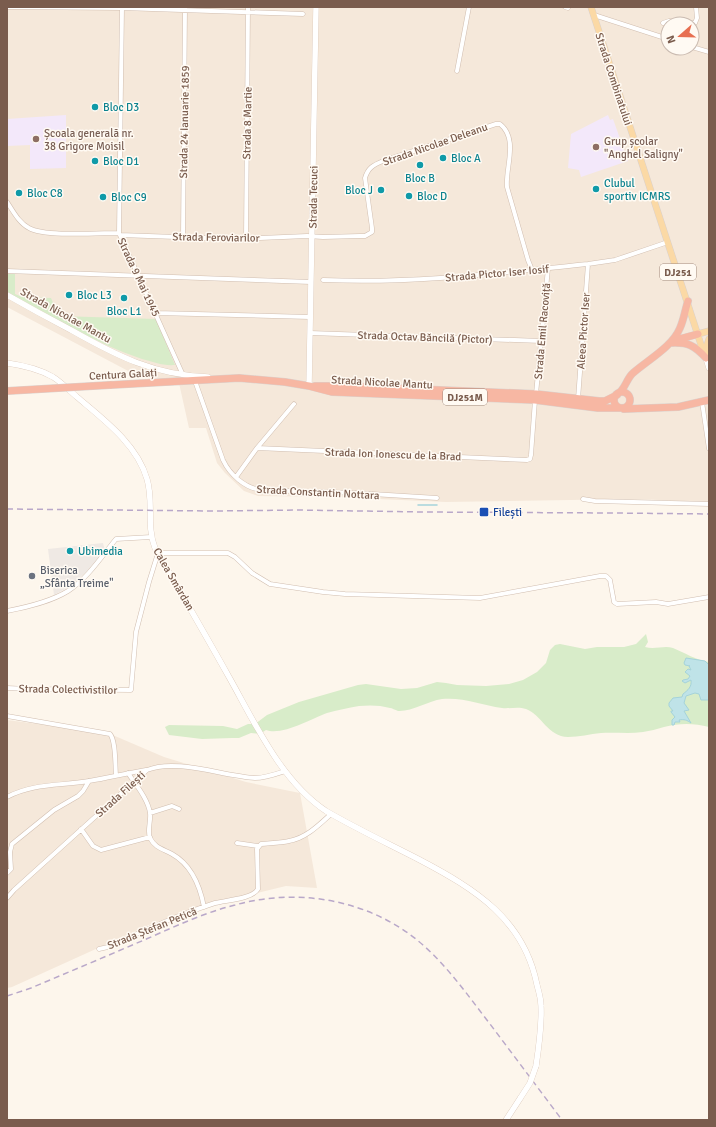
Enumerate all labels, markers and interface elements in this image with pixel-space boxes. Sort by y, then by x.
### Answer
north arrow [660,16,700,56]
street label: Strada Combinatului [592,31,635,127]
text: N [664,33,678,45]
street label: Strada 24 Ianuarie 1859 [177,65,192,179]
street label: Strada 8 Martie [240,86,255,160]
place label: Bloc D3 [103,101,139,114]
marker: Bloc D3 [90,102,100,112]
street label: Strada Nicolae Deleanu [381,120,489,169]
place label: Școala generală nr. 38 Grigore Moisil [44,127,134,153]
marker: Școala generală nr. 38 Grigore Moisil [31,134,41,144]
place label: Grup școlar "Anghel Saligny" [604,135,683,161]
marker: Grup școlar "Anghel Saligny" [591,142,601,152]
place label: Bloc A [451,152,481,165]
marker: Bloc A [438,153,448,163]
place label: Bloc D1 [103,155,139,168]
marker: Bloc D1 [90,156,100,166]
marker: Bloc B [415,160,425,170]
street label: Strada Tecuci [306,166,321,228]
place label: Bloc B [405,172,435,185]
place label: Clubul sportiv ICMRS [604,177,670,203]
place label: Bloc J [345,184,373,197]
marker: Clubul sportiv ICMRS [591,184,601,194]
marker: Bloc J [376,185,386,195]
place label: Bloc C8 [27,187,63,200]
marker: Bloc C8 [14,188,24,198]
place label: Bloc D [417,190,447,203]
place label: Bloc C9 [111,191,147,204]
marker: Bloc D [404,191,414,201]
marker: Bloc C9 [98,192,108,202]
street label: Strada Feroviarilor [172,230,260,245]
street label: Strada 9 Mai 1945 [115,236,162,319]
street label: Strada Pictor Iser Iosif [445,262,551,285]
road number: DJ251 [660,264,696,280]
street label: Strada Emil Racoviță [532,282,553,380]
street label: Strada Nicolae Mantu [18,285,113,346]
place label: Bloc L3 [77,289,112,302]
marker: Bloc L3 [64,290,74,300]
street label: Aleea Pictor Iser [574,292,593,370]
marker: Bloc L1 [119,293,129,303]
place label: Bloc L1 [107,305,141,318]
street label: Strada Octav Băncilă (Pictor) [357,329,493,346]
street label: Centura Galați [89,366,157,383]
street label: Strada Nicolae Mantu [331,373,433,392]
road number: DJ251M [443,389,487,405]
street label: Strada Ion Ionescu de la Brad [325,446,462,463]
street label: Strada Constantin Nottara [256,483,380,502]
marker: Filești [478,506,490,518]
place label: Filești [493,506,522,519]
place label: Ubimedia [78,545,123,558]
street label: Calea Smârdan [150,545,197,613]
marker: Ubimedia [65,546,75,556]
place label: Biserica „Sfânta Treime" [40,564,114,590]
marker: Biserica „Sfânta Treime" [27,571,37,581]
street label: Strada Colectivistilor [19,682,117,697]
street label: Strada Filești [93,769,148,820]
street label: Strada Ștefan Petică [105,904,199,952]

